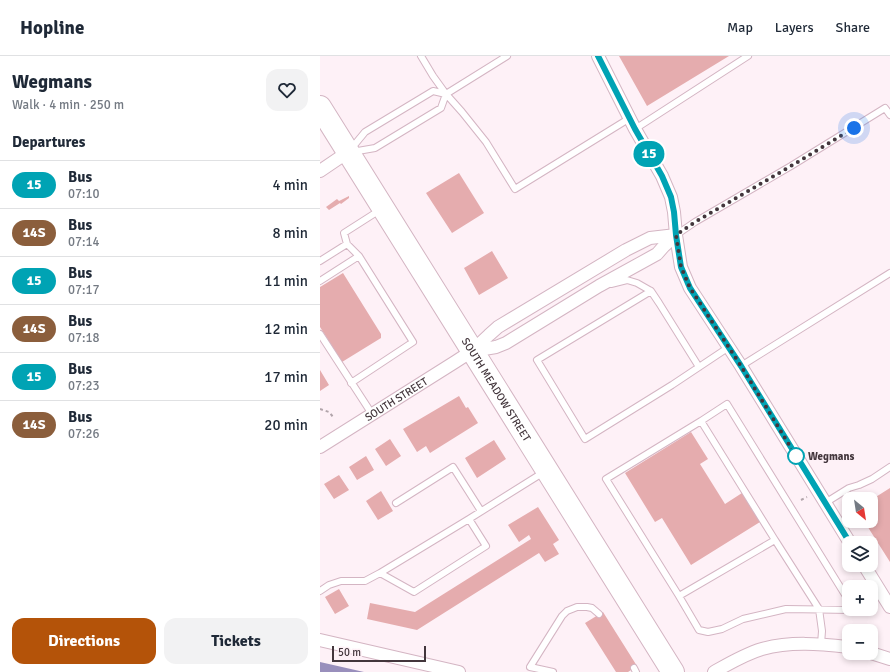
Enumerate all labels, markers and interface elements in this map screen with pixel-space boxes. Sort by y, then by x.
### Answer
text: Hopline [20,16,84,40]
text: Map [727,19,753,36]
text: Layers [775,19,814,36]
text: Share [836,19,870,36]
button: heart [266,69,308,111]
text: Wegmans [12,70,92,94]
text: Walk · 4 min · 250 m [12,97,124,113]
your location [844,118,864,138]
text: Departures [12,133,85,151]
line badge: 15 [631,141,667,167]
text: 15 [641,145,657,162]
text: Bus [68,168,92,186]
text: 15 [26,176,42,193]
text: 4 min [272,176,308,194]
text: 07:10 [68,186,100,202]
text: Bus [68,216,92,234]
text: 14S [23,224,45,241]
text: 8 min [272,224,308,242]
text: 07:14 [68,234,100,250]
text: Bus [68,264,92,282]
text: 15 [26,272,42,289]
text: 11 min [264,272,308,290]
text: 07:17 [68,282,100,298]
text: Bus [68,312,92,330]
text: 14S [23,320,45,337]
text: 12 min [264,320,308,338]
text: 07:18 [68,330,100,346]
street label: SOUTH MEADOW STREET [459,335,534,444]
text: Bus [68,360,92,378]
text: 15 [26,368,42,385]
text: 17 min [264,368,308,386]
street label: SOUTH STREET [362,374,430,424]
text: 07:23 [68,378,100,394]
text: Bus [68,408,92,426]
text: 14S [23,416,45,433]
text: 20 min [264,416,308,434]
text: 07:26 [68,426,100,442]
marker: Wegmans [787,447,805,465]
place label: Wegmans [808,450,854,463]
north arrow [842,492,878,528]
map controls [842,492,878,660]
button: layers [842,536,878,572]
button: + [842,580,878,616]
button: Directions [12,618,156,664]
button: Tickets [164,618,308,664]
button: − [842,624,878,660]
scale bar [332,644,426,663]
text: 50 m [338,646,361,659]

